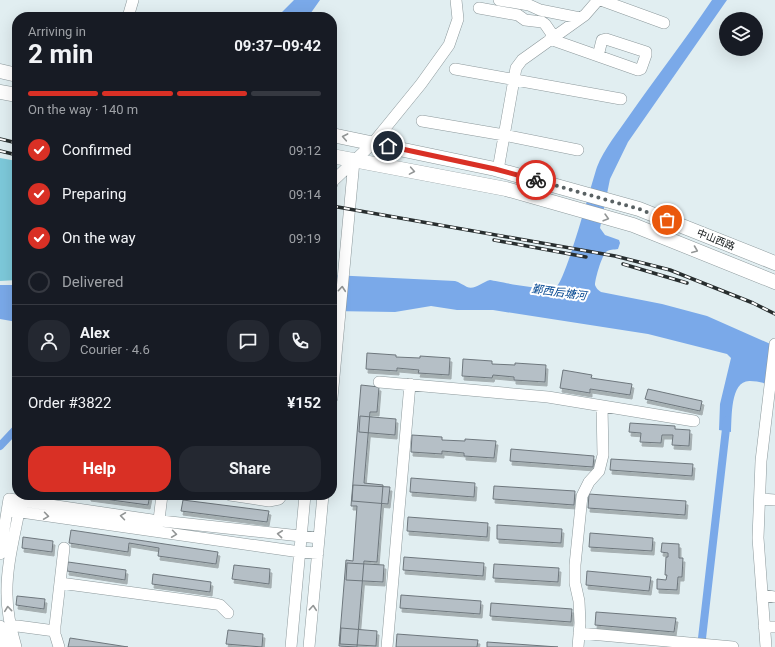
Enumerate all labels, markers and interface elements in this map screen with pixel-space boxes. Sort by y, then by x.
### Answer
map controls [719,12,763,56]
button: layers [719,12,763,56]
text: Arriving in [28,24,86,39]
text: 09:37–09:42 [234,37,321,55]
text: 2 min [28,39,93,69]
text: On the way · 140 m [28,102,138,117]
pin [371,129,405,163]
one-way arrow [342,134,348,142]
icon: home [377,135,399,157]
icon: check [28,139,50,161]
text: Confirmed [62,141,132,159]
text: 09:12 [289,143,321,158]
courier [516,160,556,200]
one-way arrow [409,167,415,175]
icon: bike [525,169,547,191]
icon: check [28,183,50,205]
text: Preparing [62,185,126,203]
text: 09:14 [289,187,321,202]
pin [650,203,684,237]
icon: bag [656,209,678,231]
one-way arrow [603,213,610,222]
icon: check [28,227,50,249]
street label: 中山西路 [695,227,736,252]
text: On the way [62,229,136,247]
text: 09:19 [289,231,321,246]
one-way arrow [690,245,698,253]
text: Delivered [62,273,124,291]
water label: 鄞西后塘河 [531,282,589,303]
one-way arrow [337,286,346,292]
button: person [28,320,70,362]
button: chat [227,320,269,362]
button: phone [279,320,321,362]
text: Alex [80,324,110,342]
text: Courier · 4.6 [80,342,150,357]
text: Order #3822 [28,394,111,412]
text: ¥152 [287,394,321,412]
button: Help [28,446,171,492]
button: Share [179,446,321,492]
one-way arrow [43,511,49,520]
one-way arrow [120,512,127,521]
one-way arrow [171,529,177,538]
one-way arrow [277,530,283,539]
one-way arrow [308,605,317,611]
one-way arrow [4,606,13,612]

